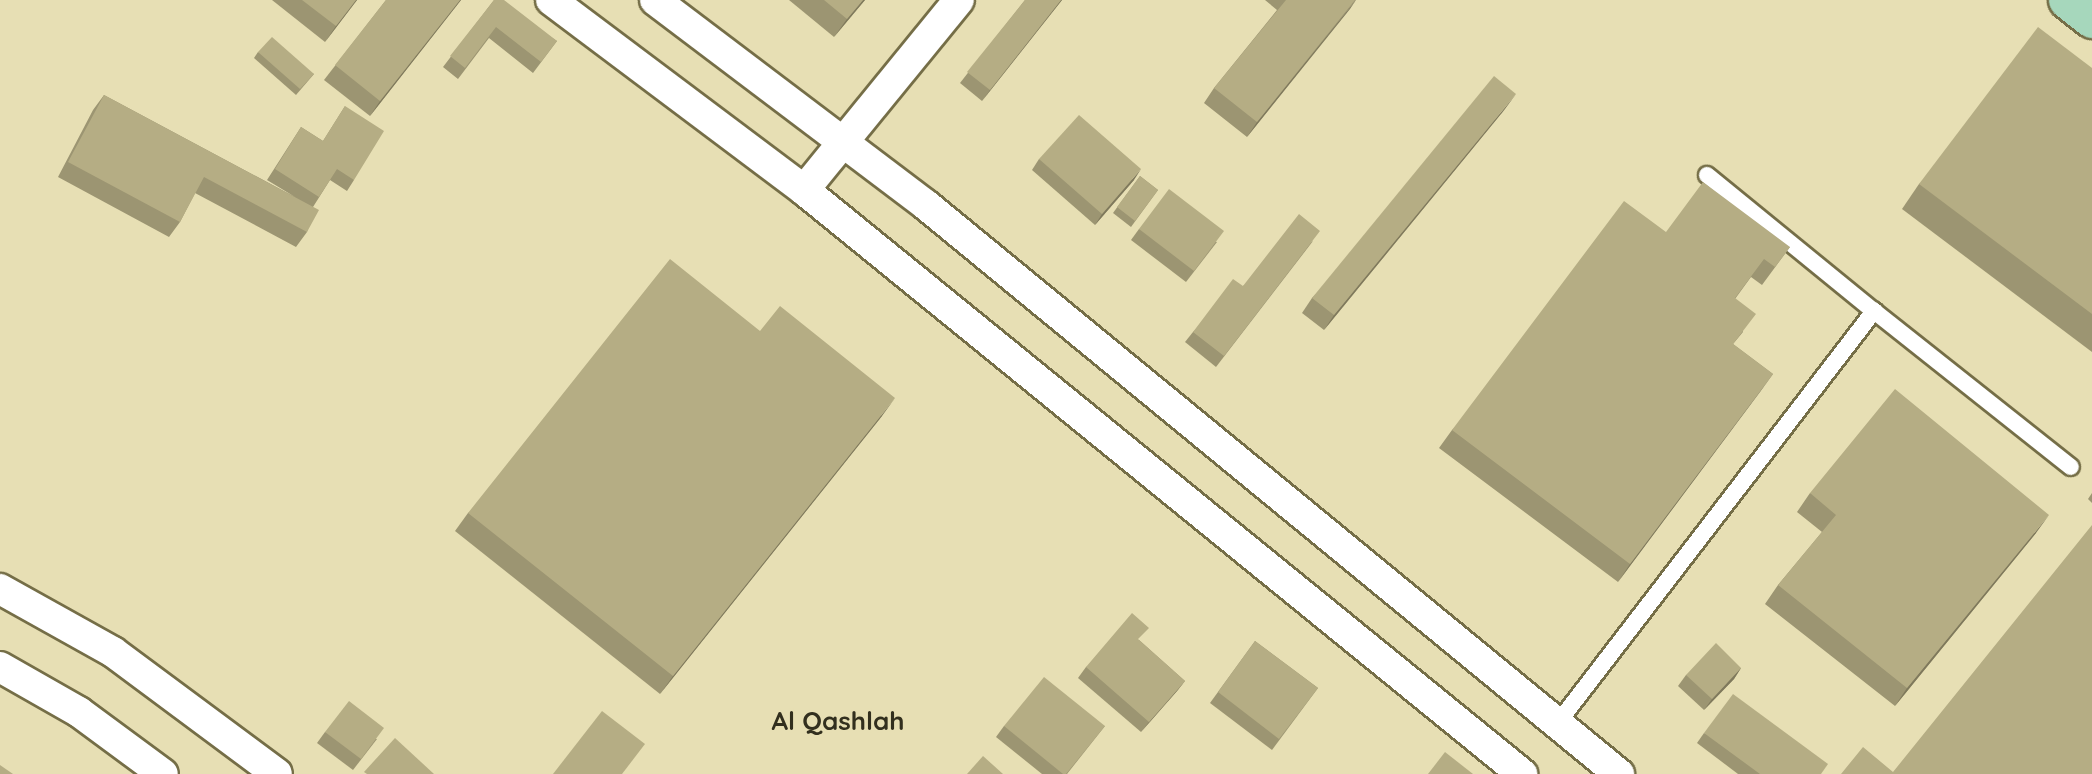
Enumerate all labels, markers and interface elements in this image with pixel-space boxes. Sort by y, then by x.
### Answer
district label: Al Qashlah [771,705,905,737]

